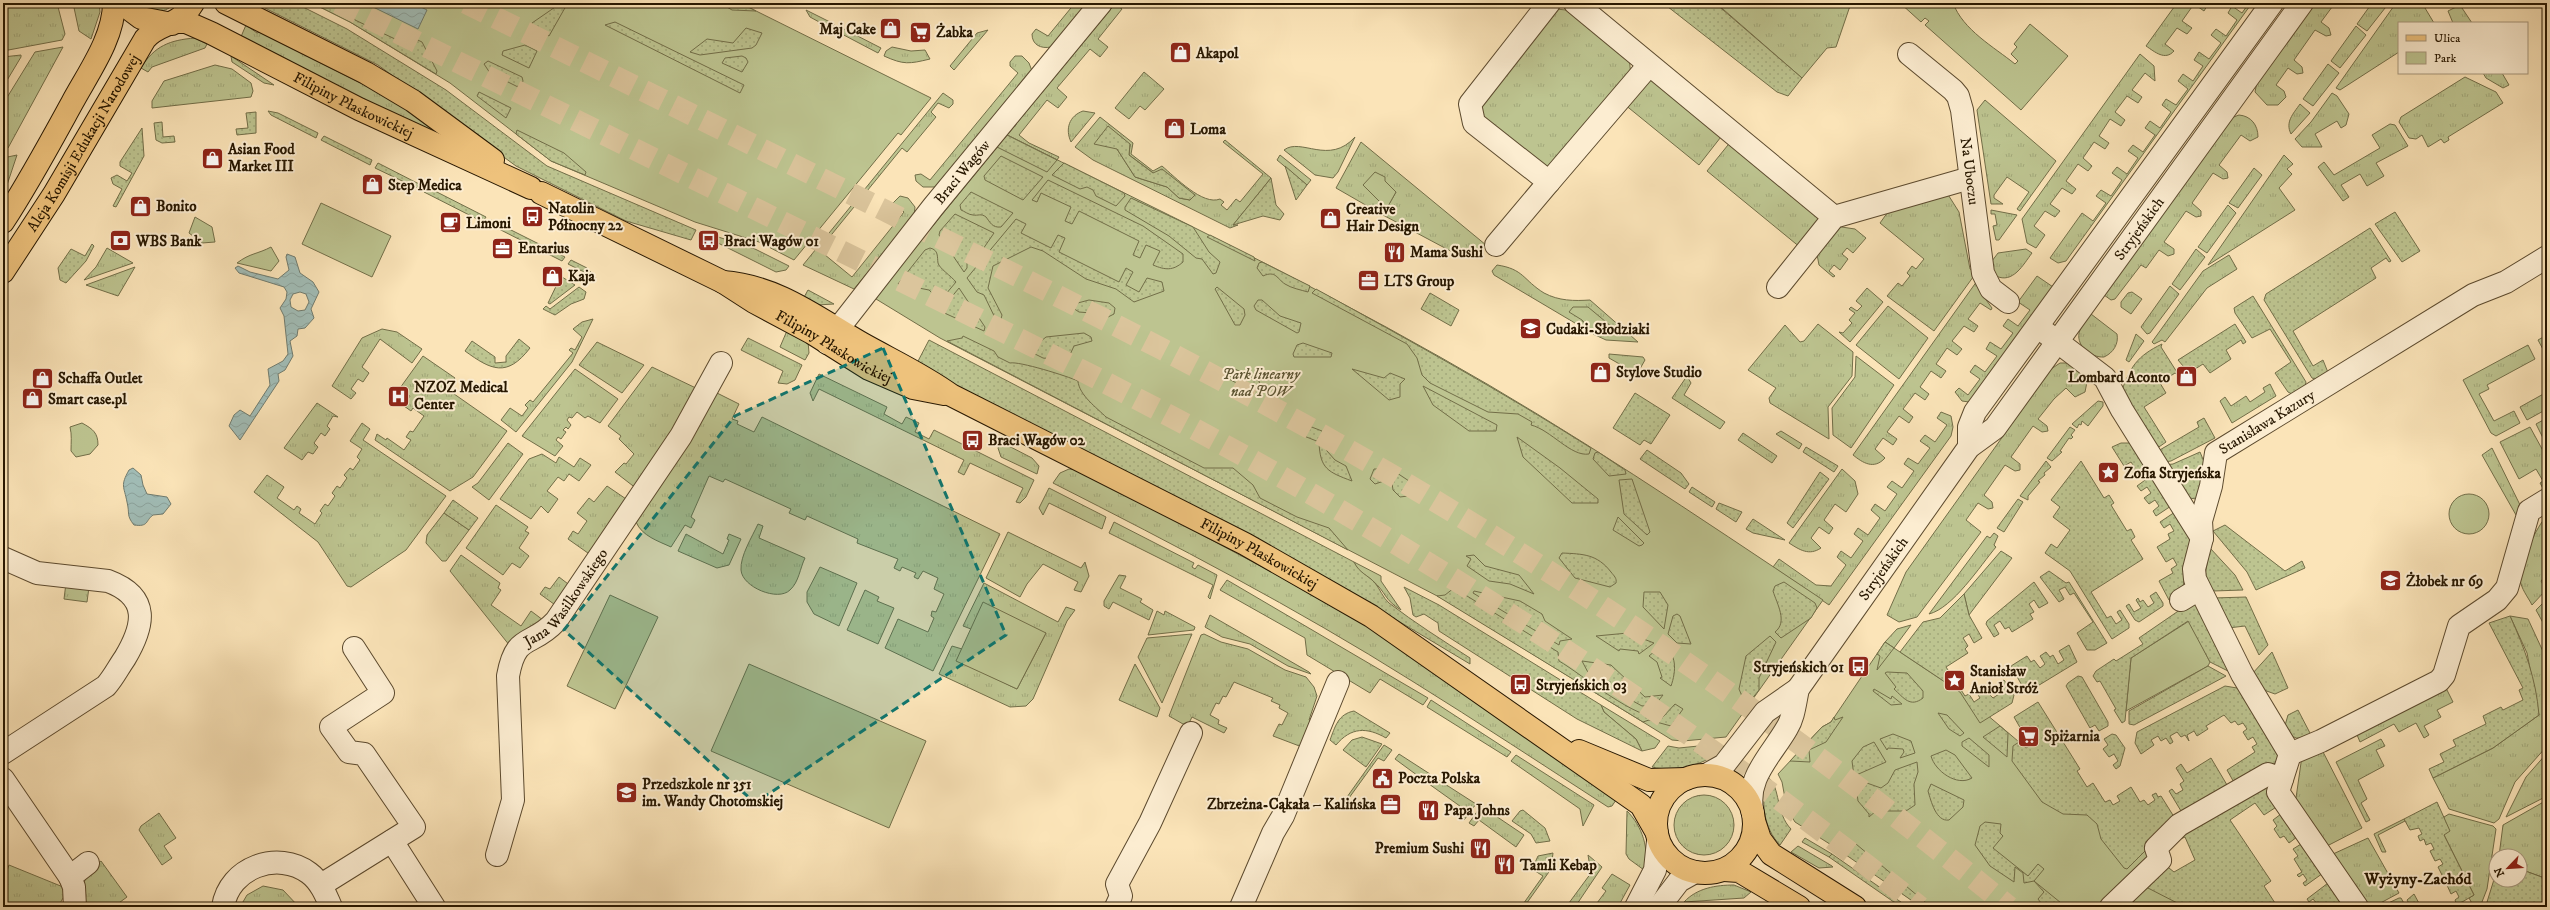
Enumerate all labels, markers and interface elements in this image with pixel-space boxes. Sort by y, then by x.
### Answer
shop icon: Maj Cake [878,16,904,42]
supermarket icon: Żabka [908,19,934,45]
place label: Maj Cake [819,20,877,39]
place label: Żabka [936,22,973,42]
legend [2398,22,2528,74]
text: Ulica [2434,31,2461,46]
shop icon: Akapol [1167,40,1193,66]
place label: Akapol [1195,44,1239,63]
street label: Aleja Komisji Edukacji Narodowej [23,51,144,236]
text: Park [2434,51,2456,66]
street label: Filipiny Płaskowickiej [290,68,416,143]
shop icon: Loma [1162,116,1188,142]
place label: Loma [1190,120,1226,139]
street label: Braci Wagów [930,136,995,208]
street label: Na Uboczu [1956,137,1983,206]
place label: Asian Food Market III [227,140,295,176]
shop icon: Asian Food Market III [199,145,225,171]
shop icon: Step Medica [359,172,385,198]
place label: Step Medica [388,176,462,195]
shop icon: Bonito [128,193,154,219]
street label: Stryjeńskich [2110,193,2169,264]
place label: Bonito [156,197,197,216]
place label: Natolin Północny 22 [548,199,623,235]
place label: Creative Hair Design [1346,200,1419,236]
bus stop icon: Natolin Północny 22 [519,204,545,230]
shop icon: Creative Hair Design [1318,205,1344,231]
cafe icon: Limoni [437,210,463,236]
place label: Limoni [466,214,511,233]
bank icon: WBS Bank [108,228,134,254]
bus stop icon: Braci Wagów 01 [695,228,721,254]
place label: WBS Bank [135,232,202,251]
place label: Braci Wagów 01 [724,232,820,251]
office icon: Entarius [489,235,515,261]
place label: Entarius [518,239,569,258]
restaurant icon: Mama Sushi [1382,239,1408,265]
place label: Mama Sushi [1410,243,1483,262]
shop icon: Kaja [540,263,566,289]
place label: Kaja [568,267,596,286]
office icon: LTS Group [1355,268,1381,294]
place label: LTS Group [1384,272,1455,291]
street label: Filipiny Płaskowickiej [772,306,895,388]
school or university icon: Cudaki-Słodziaki [1517,316,1543,342]
place label: Cudaki-Słodziaki [1546,320,1650,339]
shop icon: Stylove Studio [1587,359,1613,385]
place label: Stylove Studio [1616,363,1703,382]
shop icon: Lombard Aconto [2173,364,2199,390]
shop icon: Schaffa Outlet [30,365,56,391]
park label: Park linearny nad POW [1222,365,1301,401]
place label: Lombard Aconto [2068,368,2171,387]
place label: Schaffa Outlet [58,369,143,388]
place label: NZOZ Medical Center [414,378,508,414]
hospital icon: NZOZ Medical Center [385,383,411,409]
street label: Stanisława Kazury [2215,385,2319,459]
shop icon: Smart case.pl [19,386,45,412]
place label: Smart case.pl [48,390,127,409]
bus stop icon: Braci Wagów 02 [959,427,985,453]
place label: Braci Wagów 02 [988,431,1086,450]
place icon: Zofia Stryjeńska [2095,460,2121,486]
place label: Zofia Stryjeńska [2124,464,2221,483]
street label: Filipiny Płaskowickiej [1197,514,1321,594]
street label: Stryjeńskich [1855,533,1913,604]
street label: Jana Wasilkowskiego [519,545,612,652]
school or university icon: Żłobek nr 69 [2377,568,2403,594]
place label: Żłobek nr 69 [2406,571,2483,591]
bus stop icon: Stryjeńskich 01 [1846,654,1872,680]
place label: Stryjeńskich 01 [1754,658,1844,677]
place label: Stanisław Anioł Stróż [1969,662,2039,698]
place icon: Stanisław Anioł Stróż [1942,667,1968,693]
bus stop icon: Stryjeńskich 03 [1507,672,1533,698]
place label: Stryjeńskich 03 [1536,676,1627,695]
supermarket icon: Spiżarnia [2015,723,2041,749]
place label: Spiżarnia [2044,727,2100,746]
public building icon: Poczta Polska [1370,765,1396,791]
place label: Poczta Polska [1398,769,1481,788]
place label: Przedszkole nr 351 im. Wandy Chotomskiej [642,775,784,811]
school or university icon: Przedszkole nr 351 im. Wandy Chotomskiej [613,780,639,806]
office icon: Zbrzeżna-Cąkała – Kalińska [1378,791,1404,817]
place label: Zbrzeżna-Cąkała – Kalińska [1207,795,1377,814]
restaurant icon: Papa Johns [1415,797,1441,823]
place label: Papa Johns [1444,801,1510,820]
restaurant icon: Premium Sushi [1467,835,1493,861]
place label: Premium Sushi [1375,839,1464,858]
north arrow [2488,848,2528,888]
restaurant icon: Tamli Kebap [1491,852,1517,878]
place label: Tamli Kebap [1519,856,1597,875]
text: N [2492,865,2508,879]
district label: Wyżyny-Zachód [2364,869,2472,889]

